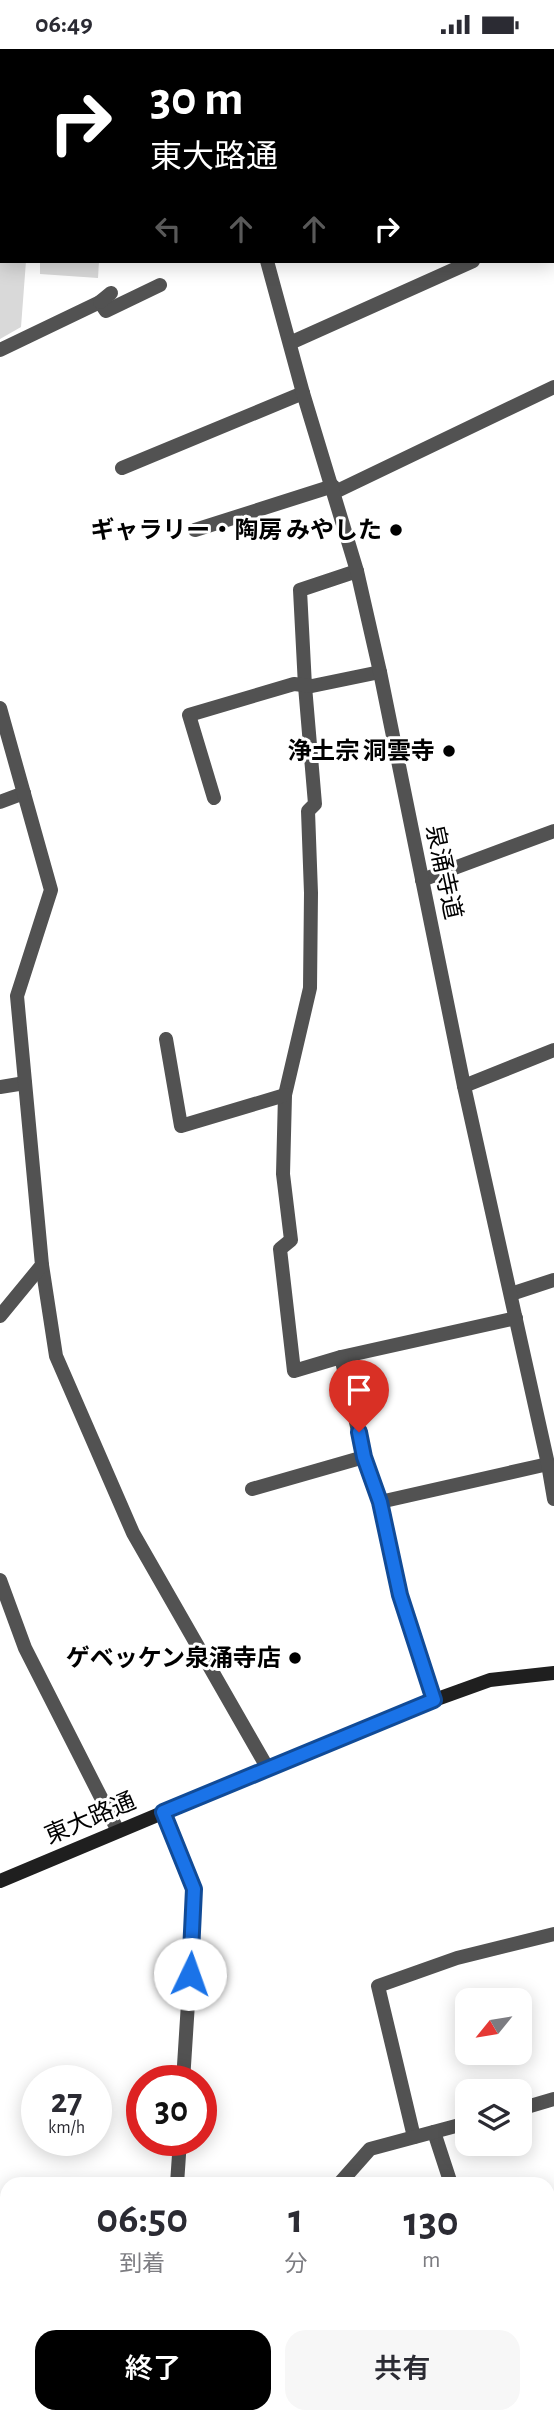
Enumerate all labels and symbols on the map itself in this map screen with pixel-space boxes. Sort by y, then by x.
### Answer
place label: ギャラリー・陶房 みやした [90,517,382,543]
marker: ギャラリー・陶房 みやした [388,522,404,538]
place label: 浄土宗 洞雲寺 [287,738,435,764]
marker: 浄土宗 洞雲寺 [441,743,457,759]
street label: 泉涌寺道 [421,822,467,922]
pin [329,1360,389,1432]
place label: ゲベッケン泉涌寺店 [66,1645,281,1671]
marker: ゲベッケン泉涌寺店 [287,1650,303,1666]
street label: 東大路通 [41,1787,139,1849]
position arrow [153,1937,227,2011]
north arrow [455,1988,532,2065]
speed limit sign: 30 [126,2065,217,2156]

